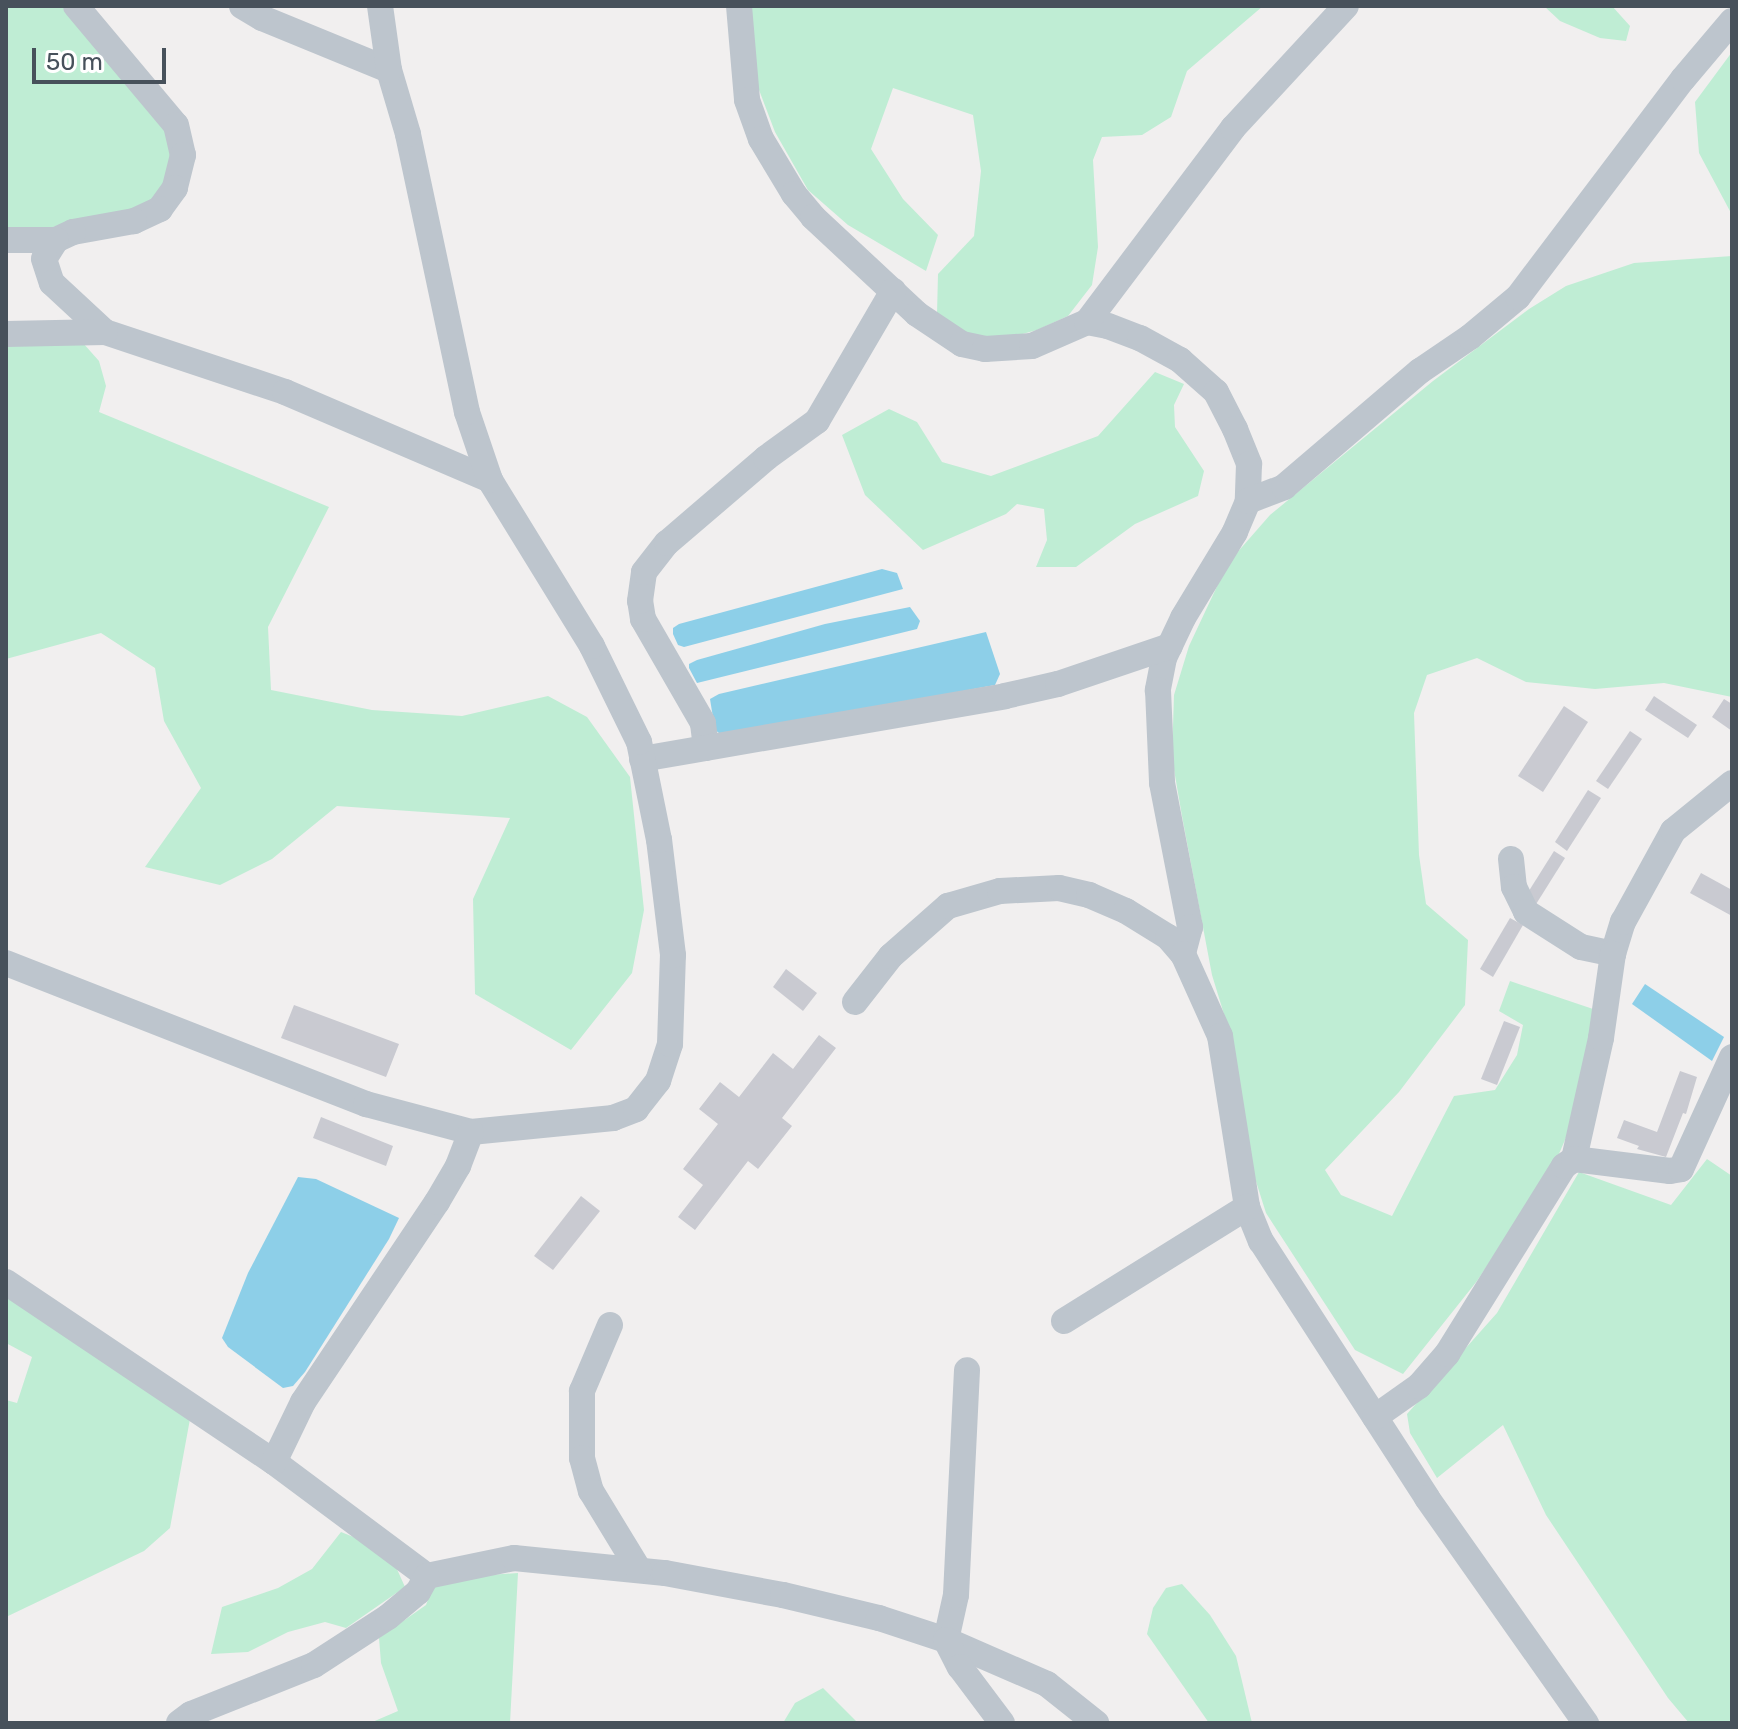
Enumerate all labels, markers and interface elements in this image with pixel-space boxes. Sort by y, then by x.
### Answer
scale bar [36,32,170,82]
text: 50 m [46,48,103,76]

